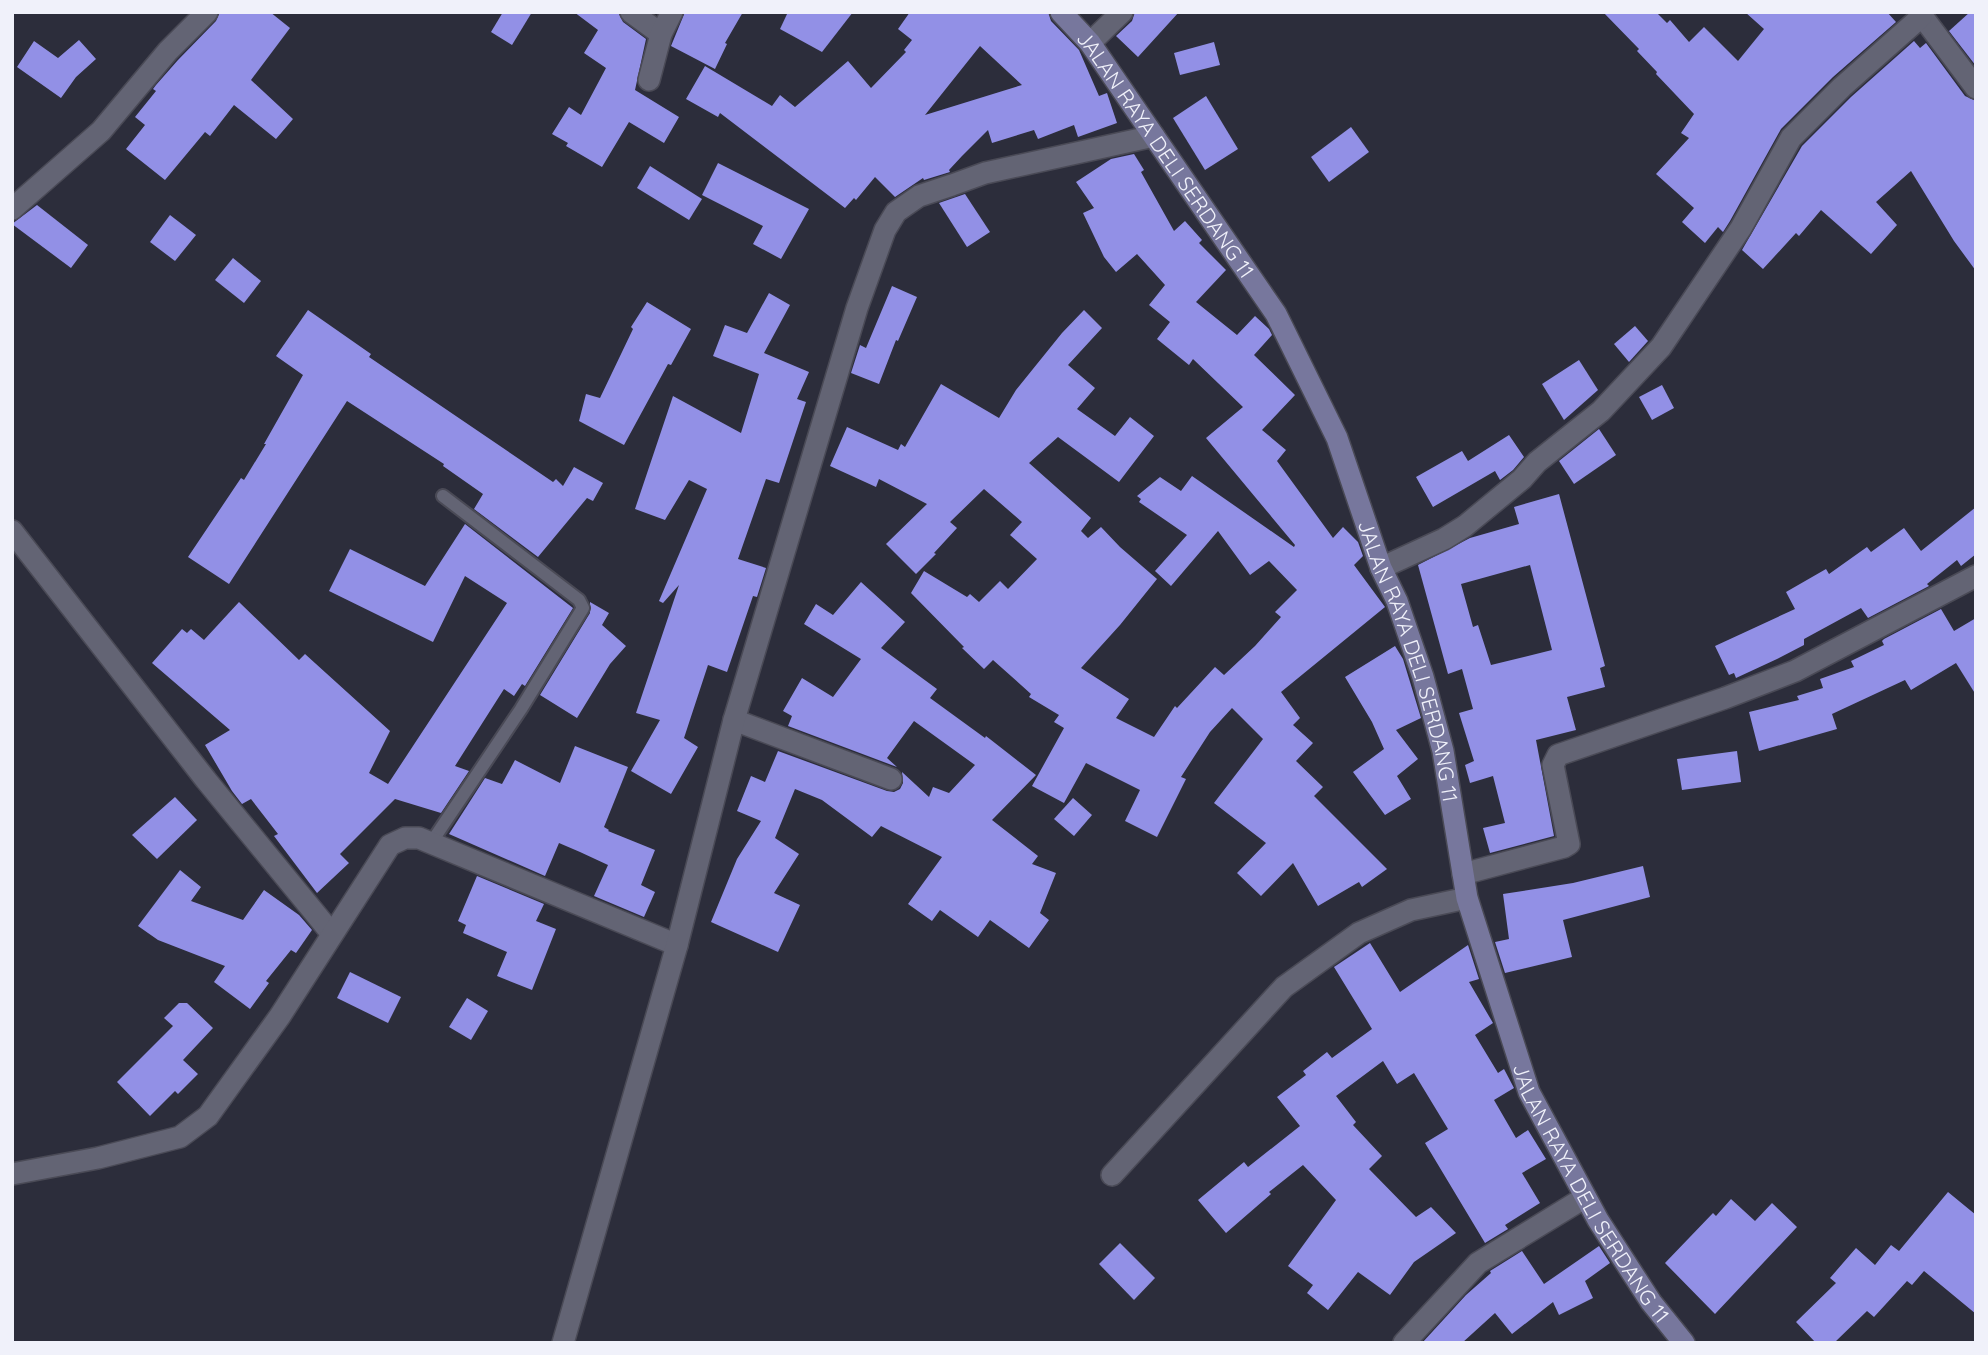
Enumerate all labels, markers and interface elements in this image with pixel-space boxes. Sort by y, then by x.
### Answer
street label: JALAN RAYA DELI SERDANG 11 [1072,25,1260,283]
street label: JALAN RAYA DELI SERDANG 11 [1353,516,1464,804]
street label: JALAN RAYA DELI SERDANG 11 [1508,1060,1675,1328]

